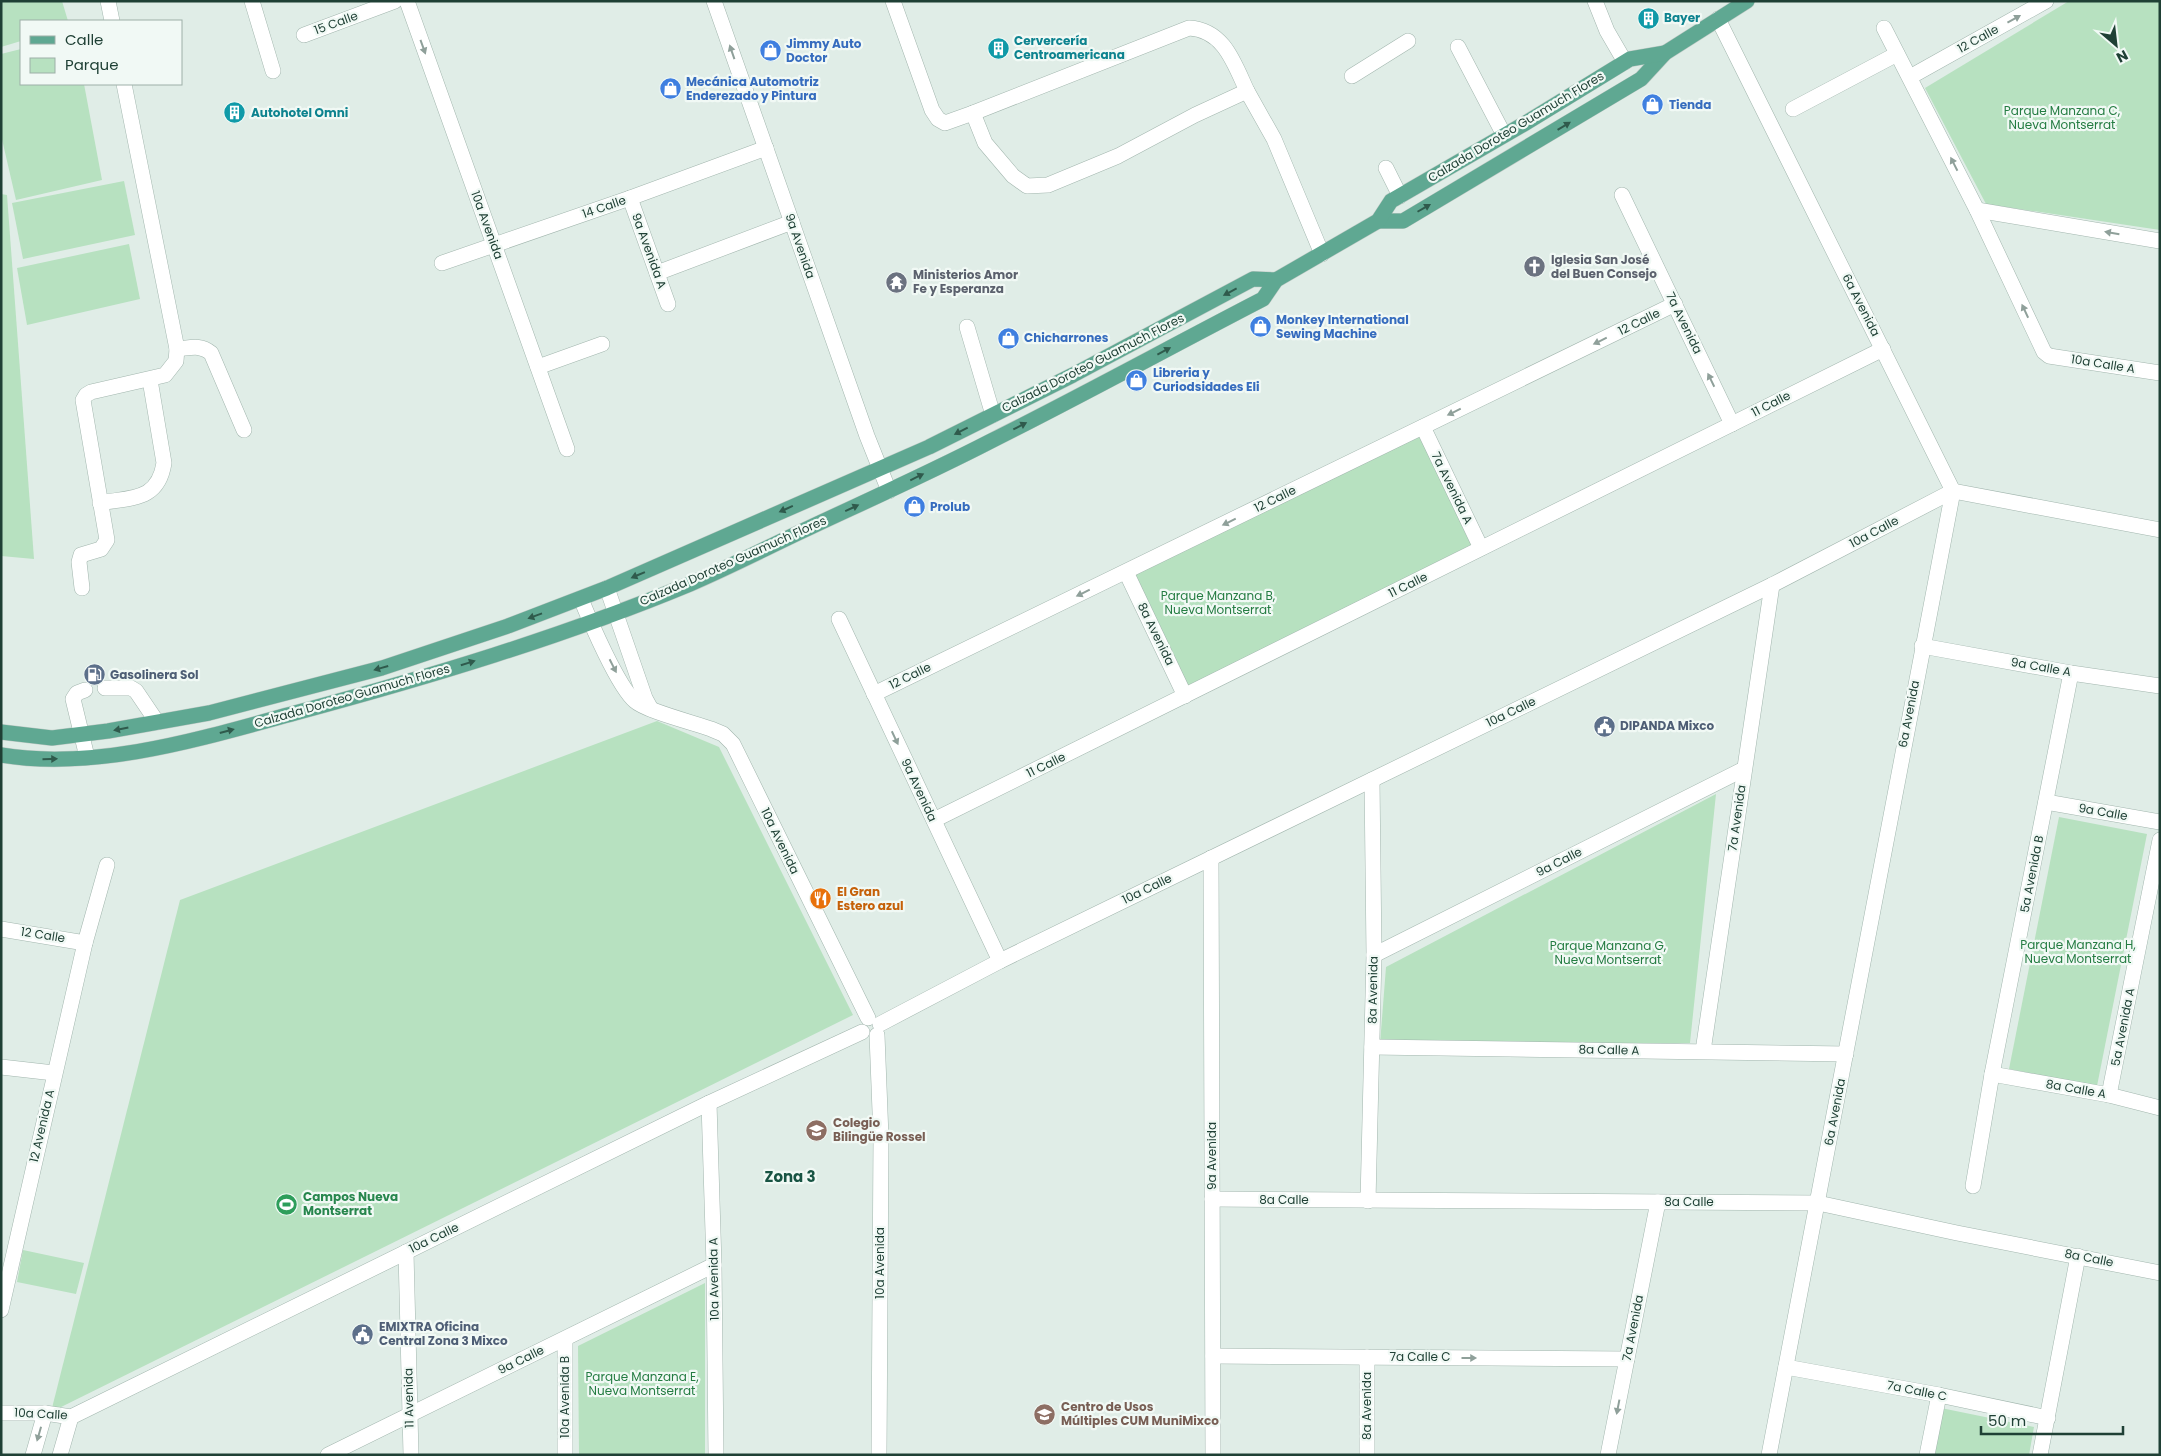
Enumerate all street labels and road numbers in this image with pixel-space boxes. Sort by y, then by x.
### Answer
street label: 15 Calle [312,7,360,38]
street label: 12 Calle [1954,20,2001,57]
street label: Calzada Doroteo Guamuch Flores [1425,67,1607,186]
street label: 10a Avenida [467,188,508,261]
street label: 14 Calle [580,191,628,222]
street label: 9a Avenida A [628,211,671,291]
street label: 9a Avenida [781,211,820,281]
street label: 6a Avenida [1838,271,1884,339]
street label: 7a Avenida [1662,289,1707,357]
street label: 12 Calle [1615,304,1663,339]
street label: Calzada Doroteo Guamuch Flores [999,309,1187,416]
street label: 10a Calle A [2070,350,2136,377]
street label: 11 Calle [1748,387,1793,421]
street label: 7a Avenida A [1428,449,1477,527]
street label: 12 Calle [1251,481,1299,516]
street label: Calzada Doroteo Guamuch Flores [637,512,829,609]
street label: 10a Calle [1846,512,1901,552]
street label: 11 Calle [1385,568,1430,601]
street label: 8a Avenida [1134,599,1179,668]
street label: 9a Calle A [2010,653,2073,680]
street label: 12 Calle [886,658,934,693]
street label: Calzada Doroteo Guamuch Flores [252,659,452,732]
street label: 6a Avenida [1894,679,1923,749]
street label: 10a Calle [1483,692,1539,731]
street label: 11 Calle [1023,748,1068,781]
street label: 9a Avenida [897,755,942,824]
street label: 7a Avenida [1723,784,1750,852]
street label: 9a Calle [2077,799,2129,824]
street label: 10a Avenida [757,805,804,877]
street label: 5a Avenida B [2016,834,2047,914]
street label: 9a Calle [1533,843,1585,880]
street label: 10a Calle [1119,869,1175,908]
street label: 12 Calle [20,923,66,946]
street label: 8a Avenida [1363,956,1382,1024]
street label: 5a Avenida A [2107,986,2138,1067]
street label: 8a Calle A [1578,1040,1640,1059]
street label: 8a Calle A [2045,1075,2108,1102]
street label: 6a Avenida [1820,1077,1849,1147]
street label: 12 Avenida A [25,1088,58,1164]
street label: 9a Avenida [1203,1122,1220,1190]
street label: 8a Calle [1259,1191,1309,1208]
street label: 8a Calle [1664,1193,1714,1210]
street label: 10a Calle [406,1218,462,1257]
street label: 10a Avenida [871,1227,888,1299]
street label: 10a Avenida A [704,1237,723,1321]
street label: 8a Calle [2063,1244,2115,1271]
street label: 7a Avenida [1618,1293,1647,1362]
street label: 9a Calle [495,1341,547,1378]
street label: 7a Calle C [1389,1348,1451,1365]
street label: 10a Avenida B [556,1356,573,1438]
street label: 11 Avenida [399,1368,418,1428]
street label: 8a Avenida [1358,1372,1375,1440]
street label: 7a Calle C [1886,1376,1949,1405]
street label: 10a Calle [14,1404,68,1423]

